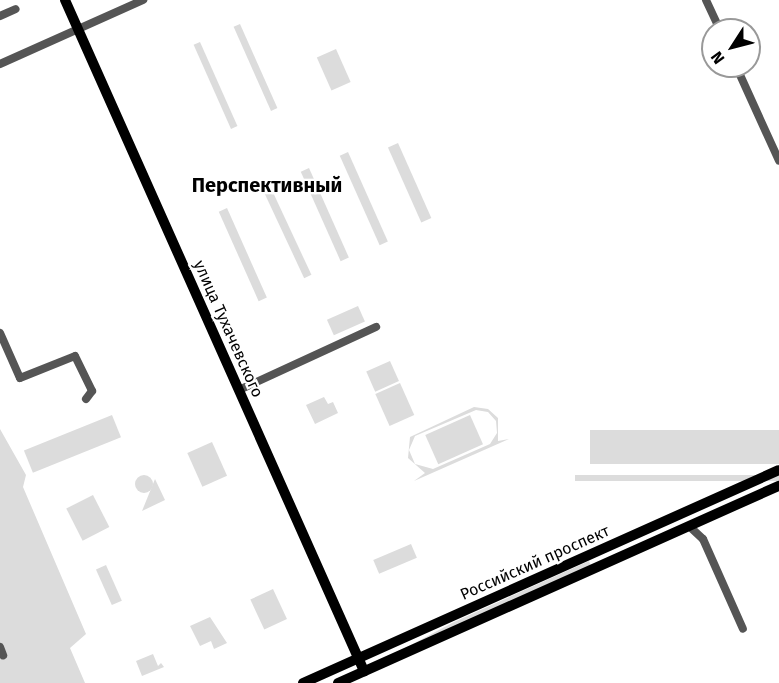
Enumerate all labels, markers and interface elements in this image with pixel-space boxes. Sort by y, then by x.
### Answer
north arrow [701,18,761,78]
text: N [707,48,728,68]
district label: Перспективный [192,173,342,197]
street label: улица Тухачевского [189,257,267,401]
street label: Российский проспект [457,521,613,605]

